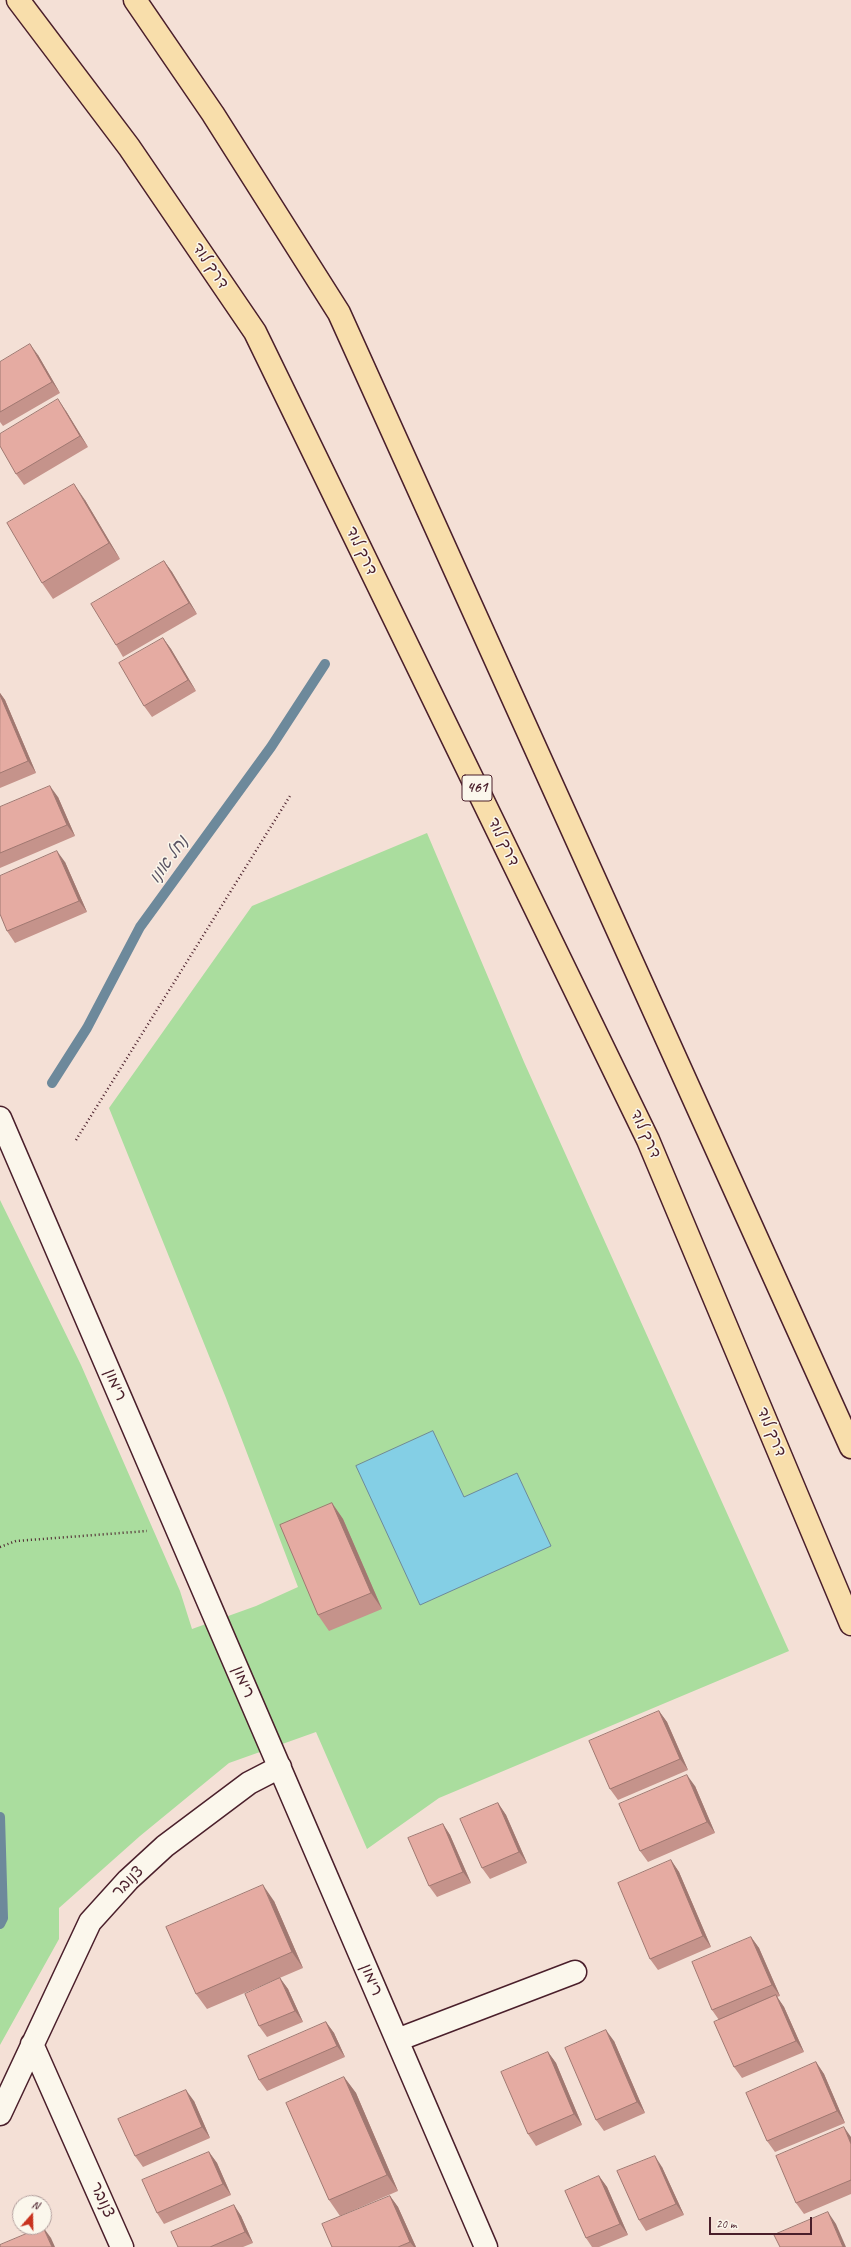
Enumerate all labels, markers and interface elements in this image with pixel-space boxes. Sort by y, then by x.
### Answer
street label: דרך לוד [188,239,232,293]
street label: דרך לוד [341,524,381,578]
road number: 461 [462,775,492,801]
street label: דרך לוד [483,815,523,869]
water label: נחל אונו [145,832,193,888]
street label: דרך לוד [625,1106,665,1162]
street label: רימון [100,1366,130,1404]
street label: דרך לוד [752,1404,790,1460]
street label: רימון [228,1663,258,1701]
street label: צנובר [108,1862,148,1902]
street label: רימון [356,1961,386,1999]
street label: צנובר [86,2179,118,2221]
north arrow [12,2195,52,2235]
text: N [30,2197,41,2212]
scale bar [711,2209,814,2235]
text: 20 m [716,2216,736,2232]

